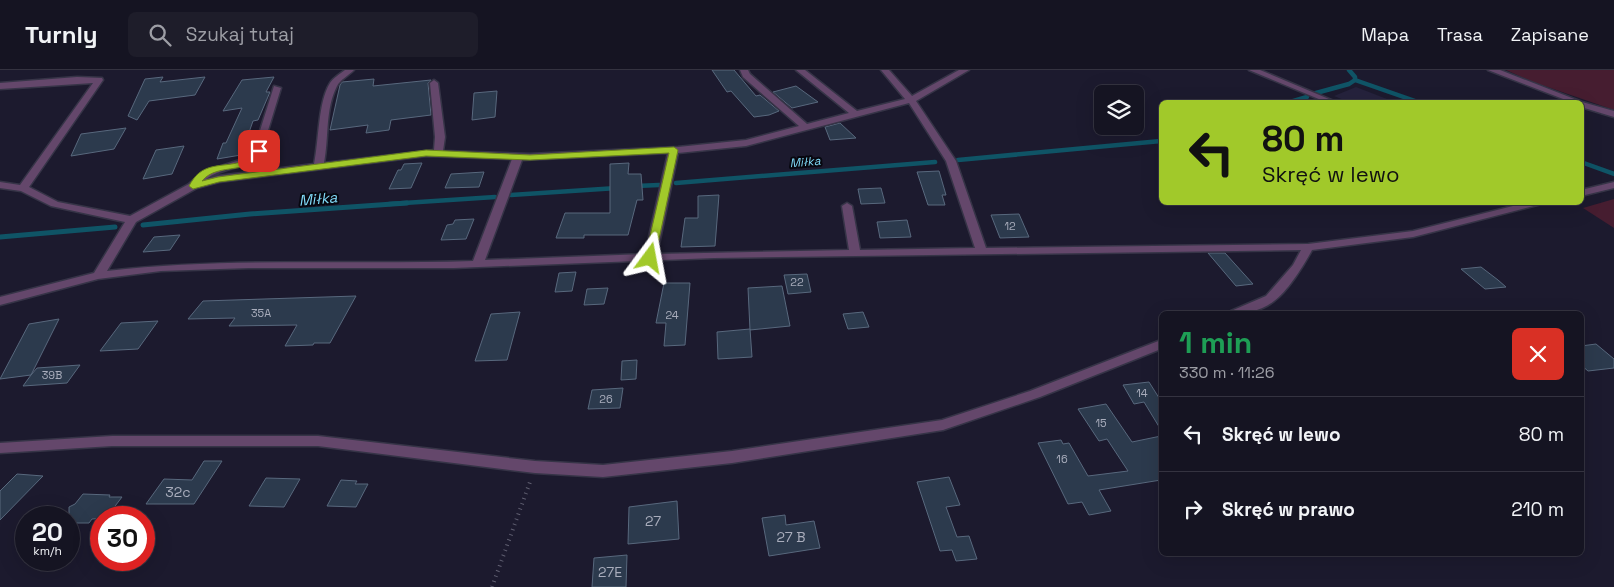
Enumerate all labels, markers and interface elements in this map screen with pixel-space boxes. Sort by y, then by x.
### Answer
search box [128,12,478,57]
text: Turnly [25,19,98,50]
icon: search [146,21,174,49]
text: Szukaj tutaj [186,22,294,47]
text: Mapa [1361,23,1409,46]
text: Trasa [1437,23,1483,46]
text: Zapisane [1511,23,1589,46]
map controls [1094,85,1144,135]
button: layers [1094,85,1144,135]
text: 80 m [1262,117,1344,161]
icon: left [1179,120,1244,185]
pin [238,130,280,172]
icon: arrive [245,137,273,165]
water label: Miłka [789,153,821,171]
text: Skręć w lewo [1262,160,1400,188]
water label: Miłka [298,187,338,210]
house number: 12 [1004,219,1016,233]
position arrow [623,231,675,283]
house number: 22 [790,275,804,289]
house number: 35A [251,306,271,320]
house number: 24 [665,308,679,322]
text: 1 min [1179,323,1252,362]
button: close [1512,328,1564,380]
text: 330 m · 11:26 [1179,362,1275,383]
house number: 39B [42,368,62,382]
house number: 14 [1136,386,1148,400]
house number: 26 [599,392,613,406]
house number: 15 [1095,416,1107,430]
icon: left [1179,420,1207,448]
text: Skręć w lewo [1222,422,1341,447]
text: 80 m [1519,422,1564,447]
house number: 16 [1056,452,1068,466]
house number: 32c [165,483,191,501]
icon: right [1179,495,1207,523]
text: Skręć w prawo [1222,497,1355,522]
text: 210 m [1511,497,1564,522]
speed limit sign: 30 [90,506,155,571]
house number: 27 [645,512,661,530]
text: 20 [32,516,63,548]
house number: 27 B [776,528,806,546]
text: km/h [33,543,62,559]
house number: 27E [598,563,622,581]

